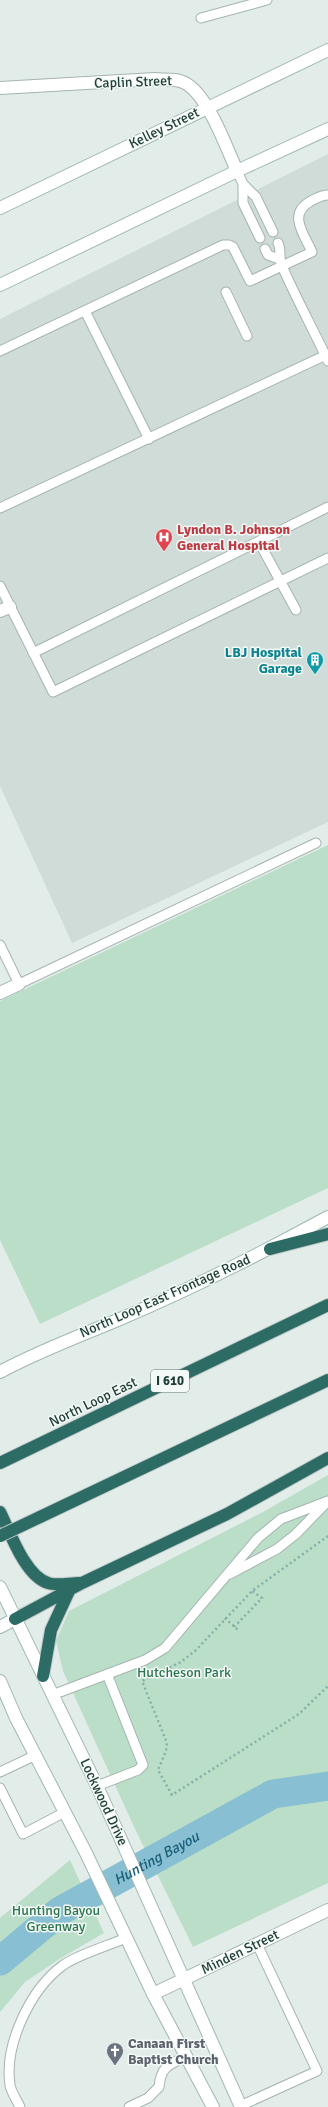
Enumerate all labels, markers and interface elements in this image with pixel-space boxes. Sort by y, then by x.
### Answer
street label: Caplin Street [94,72,172,92]
street label: Kelley Street [126,104,202,152]
place label: Lyndon B. Johnson General Hospital [177,521,291,554]
hospital icon: Lyndon B. Johnson General Hospital [154,527,174,552]
place label: LBJ Hospital Garage [225,644,303,677]
building icon: LBJ Hospital Garage [305,650,325,675]
street label: North Loop East Frontage Road [77,1251,253,1341]
road number: I 610 [151,1370,189,1392]
street label: North Loop East [46,1373,140,1431]
park label: Hutcheson Park [137,1664,231,1681]
street label: Lockwood Drive [76,1756,132,1848]
water label: Hunting Bayou [110,1827,203,1889]
park label: Hunting Bayou Greenway [12,1902,100,1935]
street label: Minden Street [198,1926,282,1978]
place label: Canaan First Baptist Church [128,2035,219,2068]
church icon: Canaan First Baptist Church [105,2041,125,2066]

